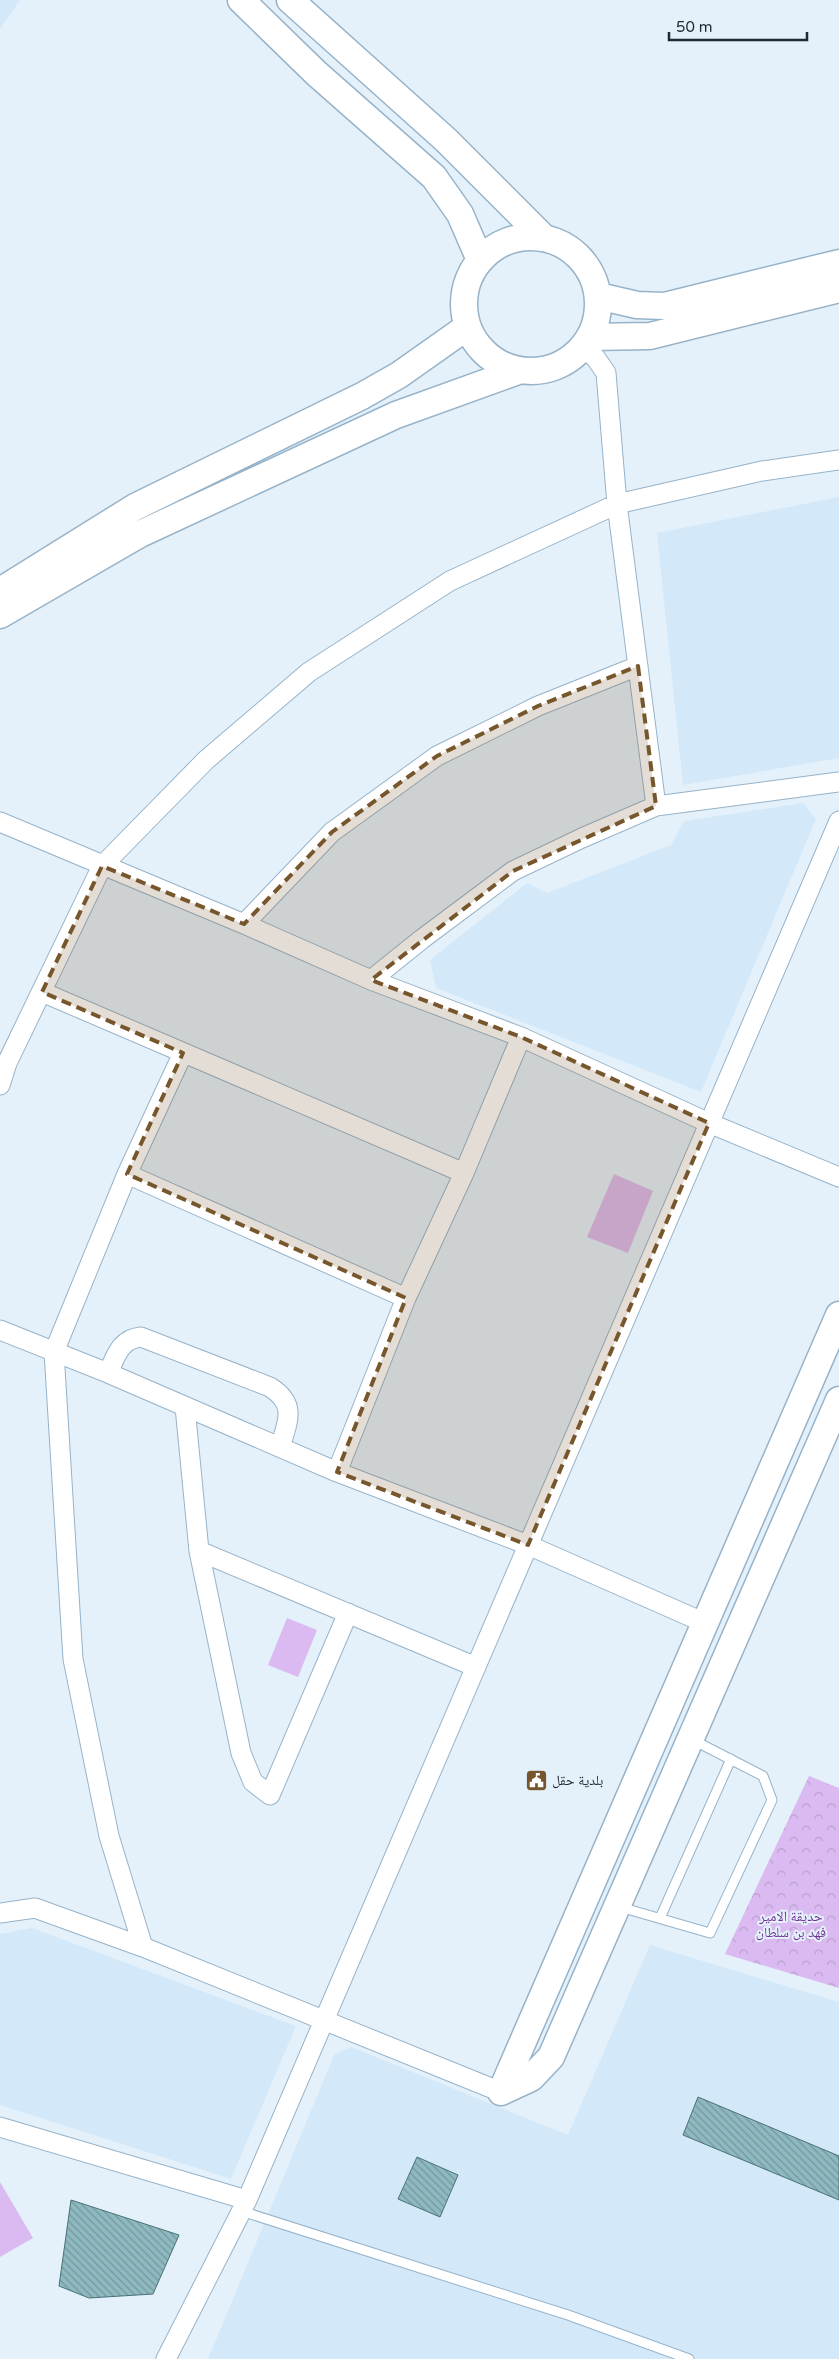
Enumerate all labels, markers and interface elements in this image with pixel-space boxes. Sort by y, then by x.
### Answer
scale bar [669,10,806,42]
text: 50 m [676,18,713,36]
public building icon: بلدية حقل [524,1768,548,1792]
place label: بلدية حقل [552,1772,603,1789]
park label: حديقة الامير فهد بن سلطان [756,1908,826,1941]

